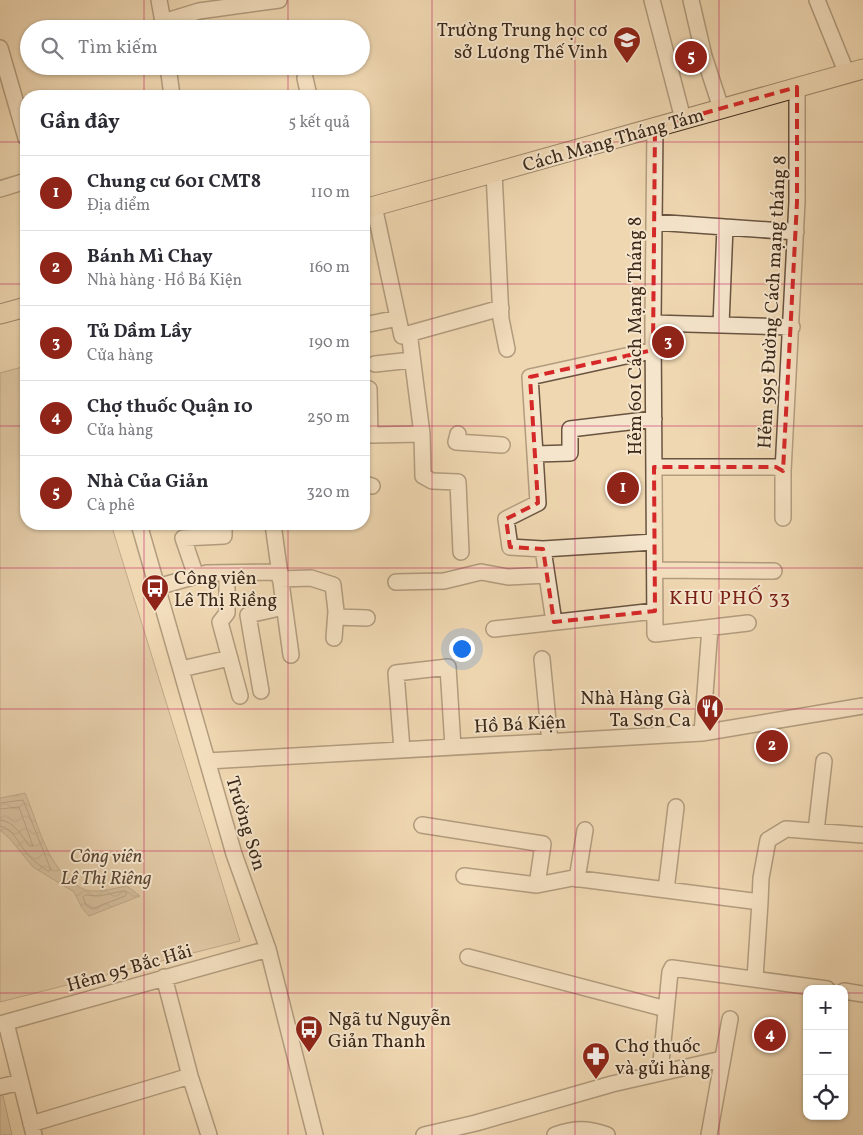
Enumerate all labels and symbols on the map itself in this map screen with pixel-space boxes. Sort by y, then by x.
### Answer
place label: Trường Trung học cơ sở Lương Thế Vinh [437,18,608,66]
school or university icon: Trường Trung học cơ sở Lương Thế Vinh [612,25,642,64]
pin: 5 [675,38,707,76]
street label: Cách Mạng Tháng Tám [520,103,708,179]
street label: Hẻm 595 Đường Cách mạng tháng 8 [752,155,794,450]
street label: Hẻm 601 Cách Mạng Tháng 8 [623,217,649,455]
pin: 3 [652,323,684,361]
pin: 1 [607,469,639,507]
place label: Công viên Lê Thị Riềng [174,566,277,614]
bus stop icon: Công viên Lê Thị Riềng [140,573,170,612]
district label: KHU PHỐ 33 [669,585,791,613]
your location [449,636,475,662]
place label: Nhà Hàng Gà Ta Sơn Ca [580,686,691,734]
restaurant icon: Nhà Hàng Gà Ta Sơn Ca [695,693,725,732]
street label: Hồ Bá Kiện [473,710,567,740]
pin: 2 [756,727,788,765]
street label: Trường Sơn [218,773,272,874]
park label: Công viên Lê Thị Riêng [61,844,151,892]
street label: Hẻm 95 Bắc Hải [64,938,196,999]
place label: Ngã tư Nguyễn Giản Thanh [328,1007,451,1055]
bus stop icon: Ngã tư Nguyễn Giản Thanh [294,1014,324,1053]
pin: 4 [754,1016,786,1054]
place label: Chợ thuốc và gửi hàng [615,1034,710,1082]
pharmacy icon: Chợ thuốc và gửi hàng [581,1041,611,1080]

